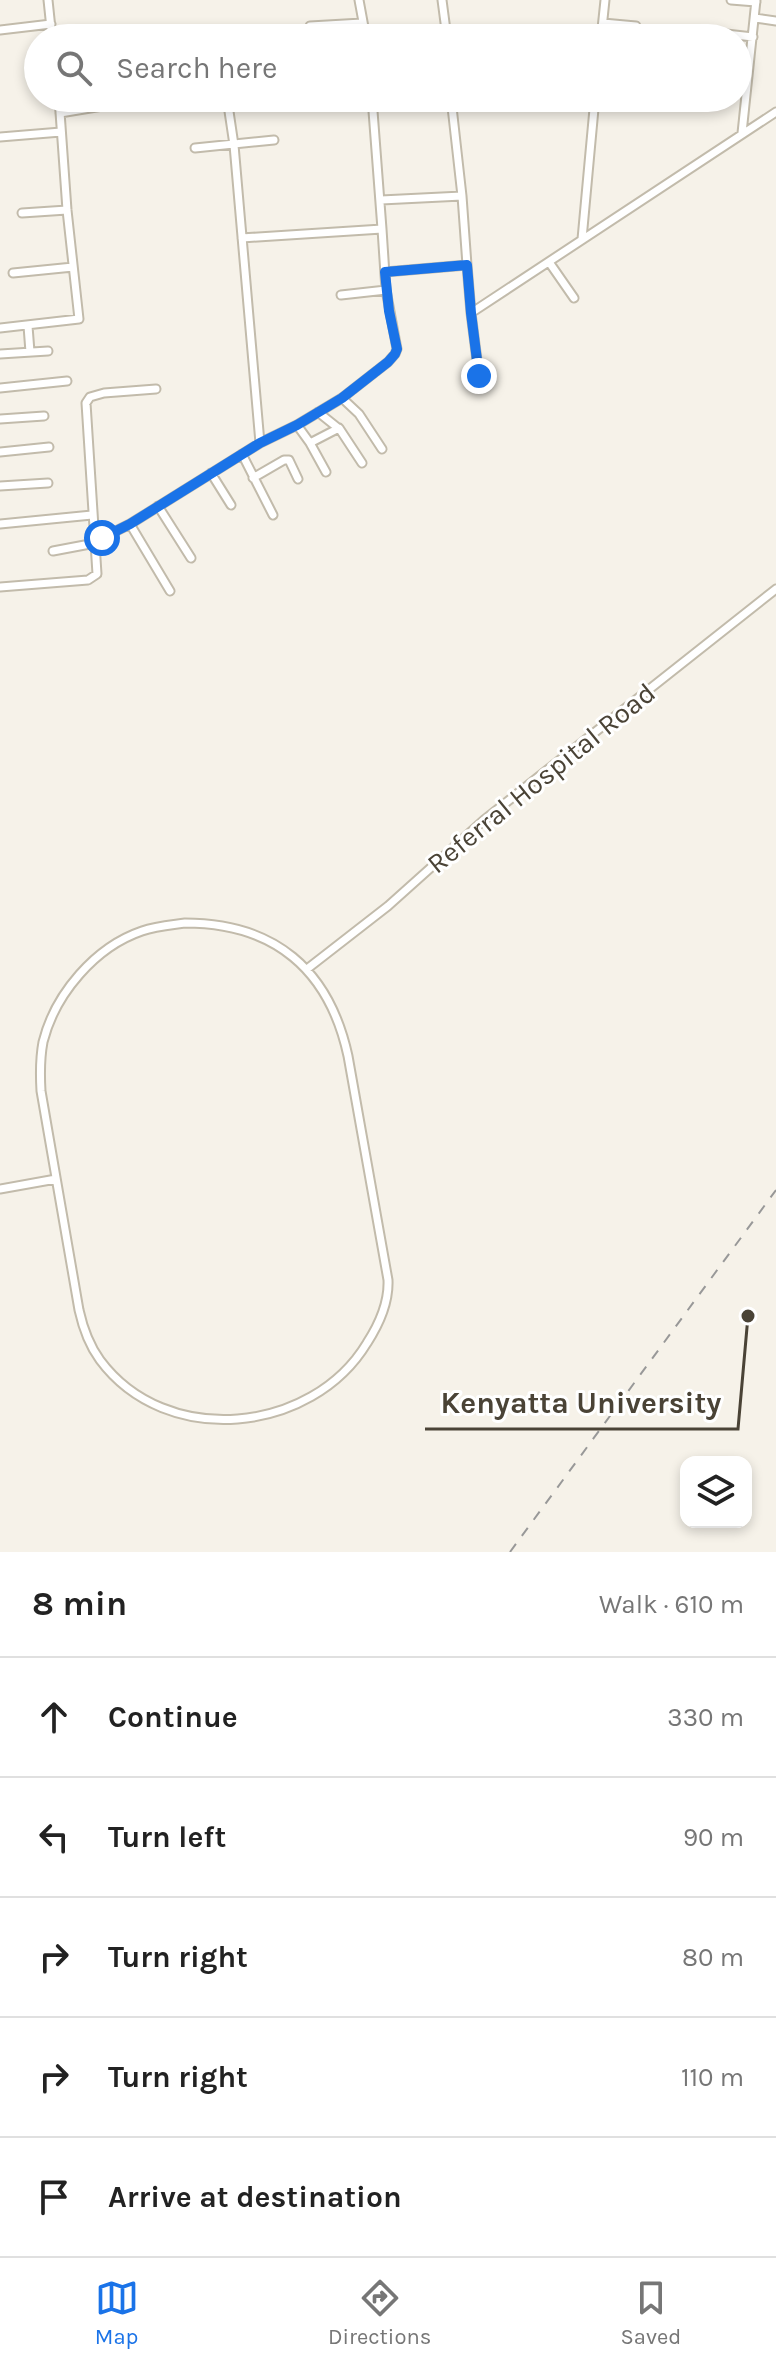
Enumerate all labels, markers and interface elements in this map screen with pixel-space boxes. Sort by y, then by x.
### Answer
search box [24,24,752,112]
icon: search [52,46,96,90]
text: Search here [116,50,277,86]
route end [461,358,497,394]
route start [84,520,120,556]
street label: Referral Hospital Road [420,676,662,880]
callout: Kenyatta University [425,1375,738,1429]
text: Kenyatta University [441,1385,721,1421]
map controls [680,1456,752,1528]
button: layers [680,1456,752,1528]
text: 8 min [32,1584,127,1624]
text: Walk · 610 m [599,1589,744,1620]
icon: ahead [32,1695,76,1739]
text: Continue [108,1699,238,1735]
text: 330 m [667,1702,744,1733]
icon: left [32,1815,76,1859]
text: Turn left [108,1819,226,1855]
text: 90 m [683,1822,744,1853]
icon: right [32,1935,76,1979]
text: Turn right [108,1939,248,1975]
text: 80 m [682,1942,744,1973]
icon: right [32,2055,76,2099]
text: Turn right [108,2059,248,2095]
text: 110 m [681,2062,744,2093]
icon: arrive [32,2175,76,2219]
text: Arrive at destination [108,2179,402,2215]
tab: Map [95,2276,139,2350]
tab: Directions [328,2276,431,2350]
tab: Saved [621,2276,681,2350]

